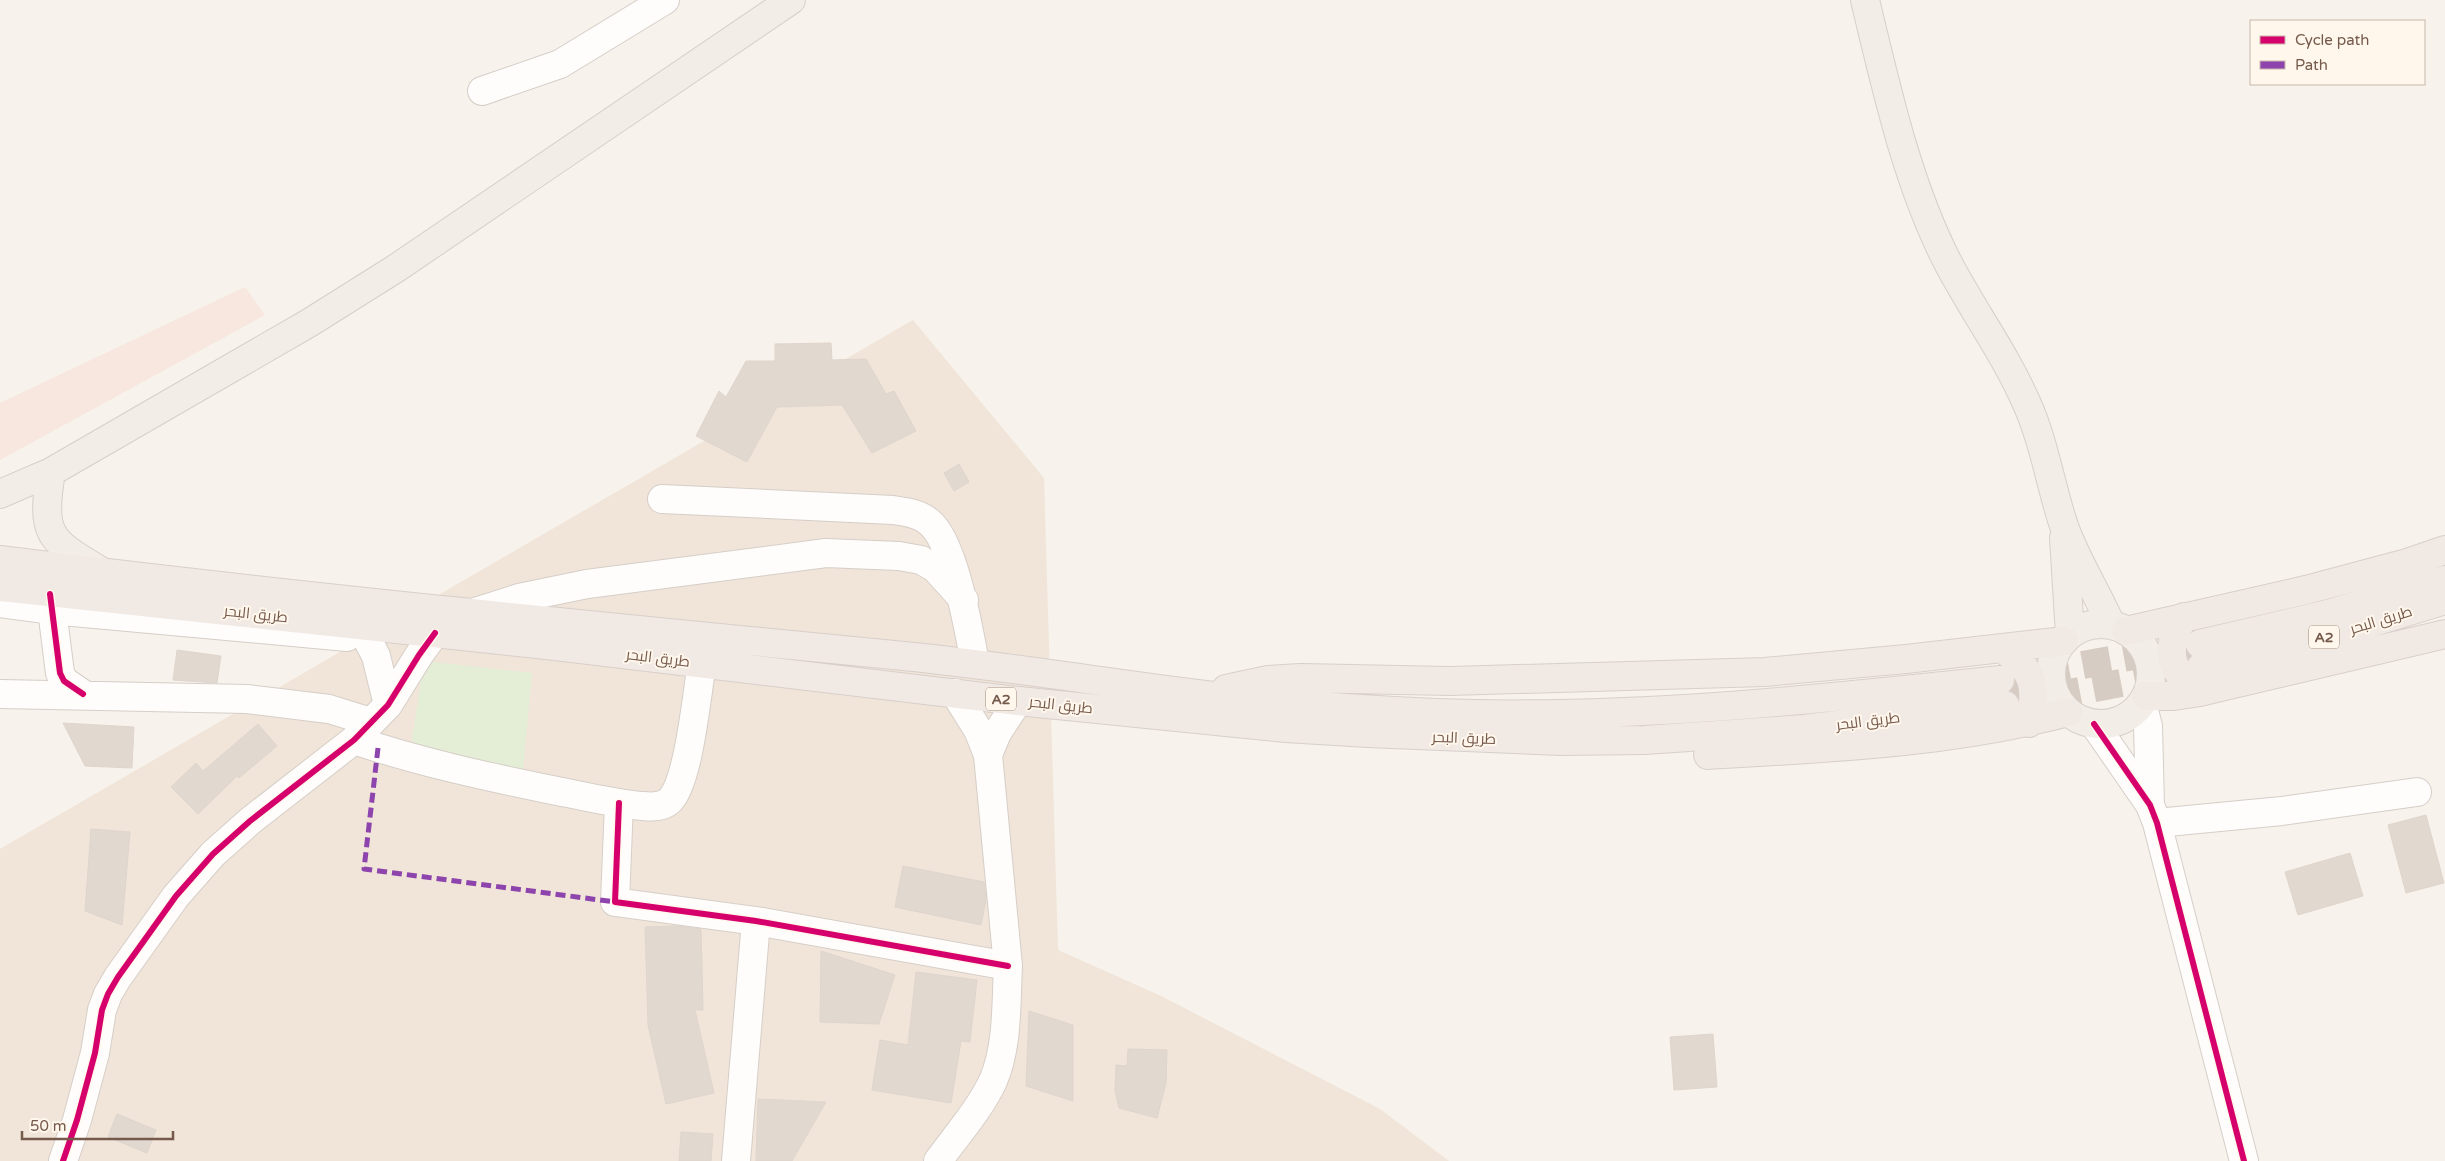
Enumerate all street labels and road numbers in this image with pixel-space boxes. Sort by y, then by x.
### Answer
street label: طريق البحر [222,602,289,627]
street label: طريق البحر [2347,602,2415,639]
road number: A2 [2309,626,2339,649]
street label: طريق البحر [624,645,691,672]
road number: A2 [986,688,1016,711]
street label: طريق البحر [1027,693,1094,718]
street label: طريق البحر [1834,708,1901,735]
street label: طريق البحر [1431,728,1496,749]

